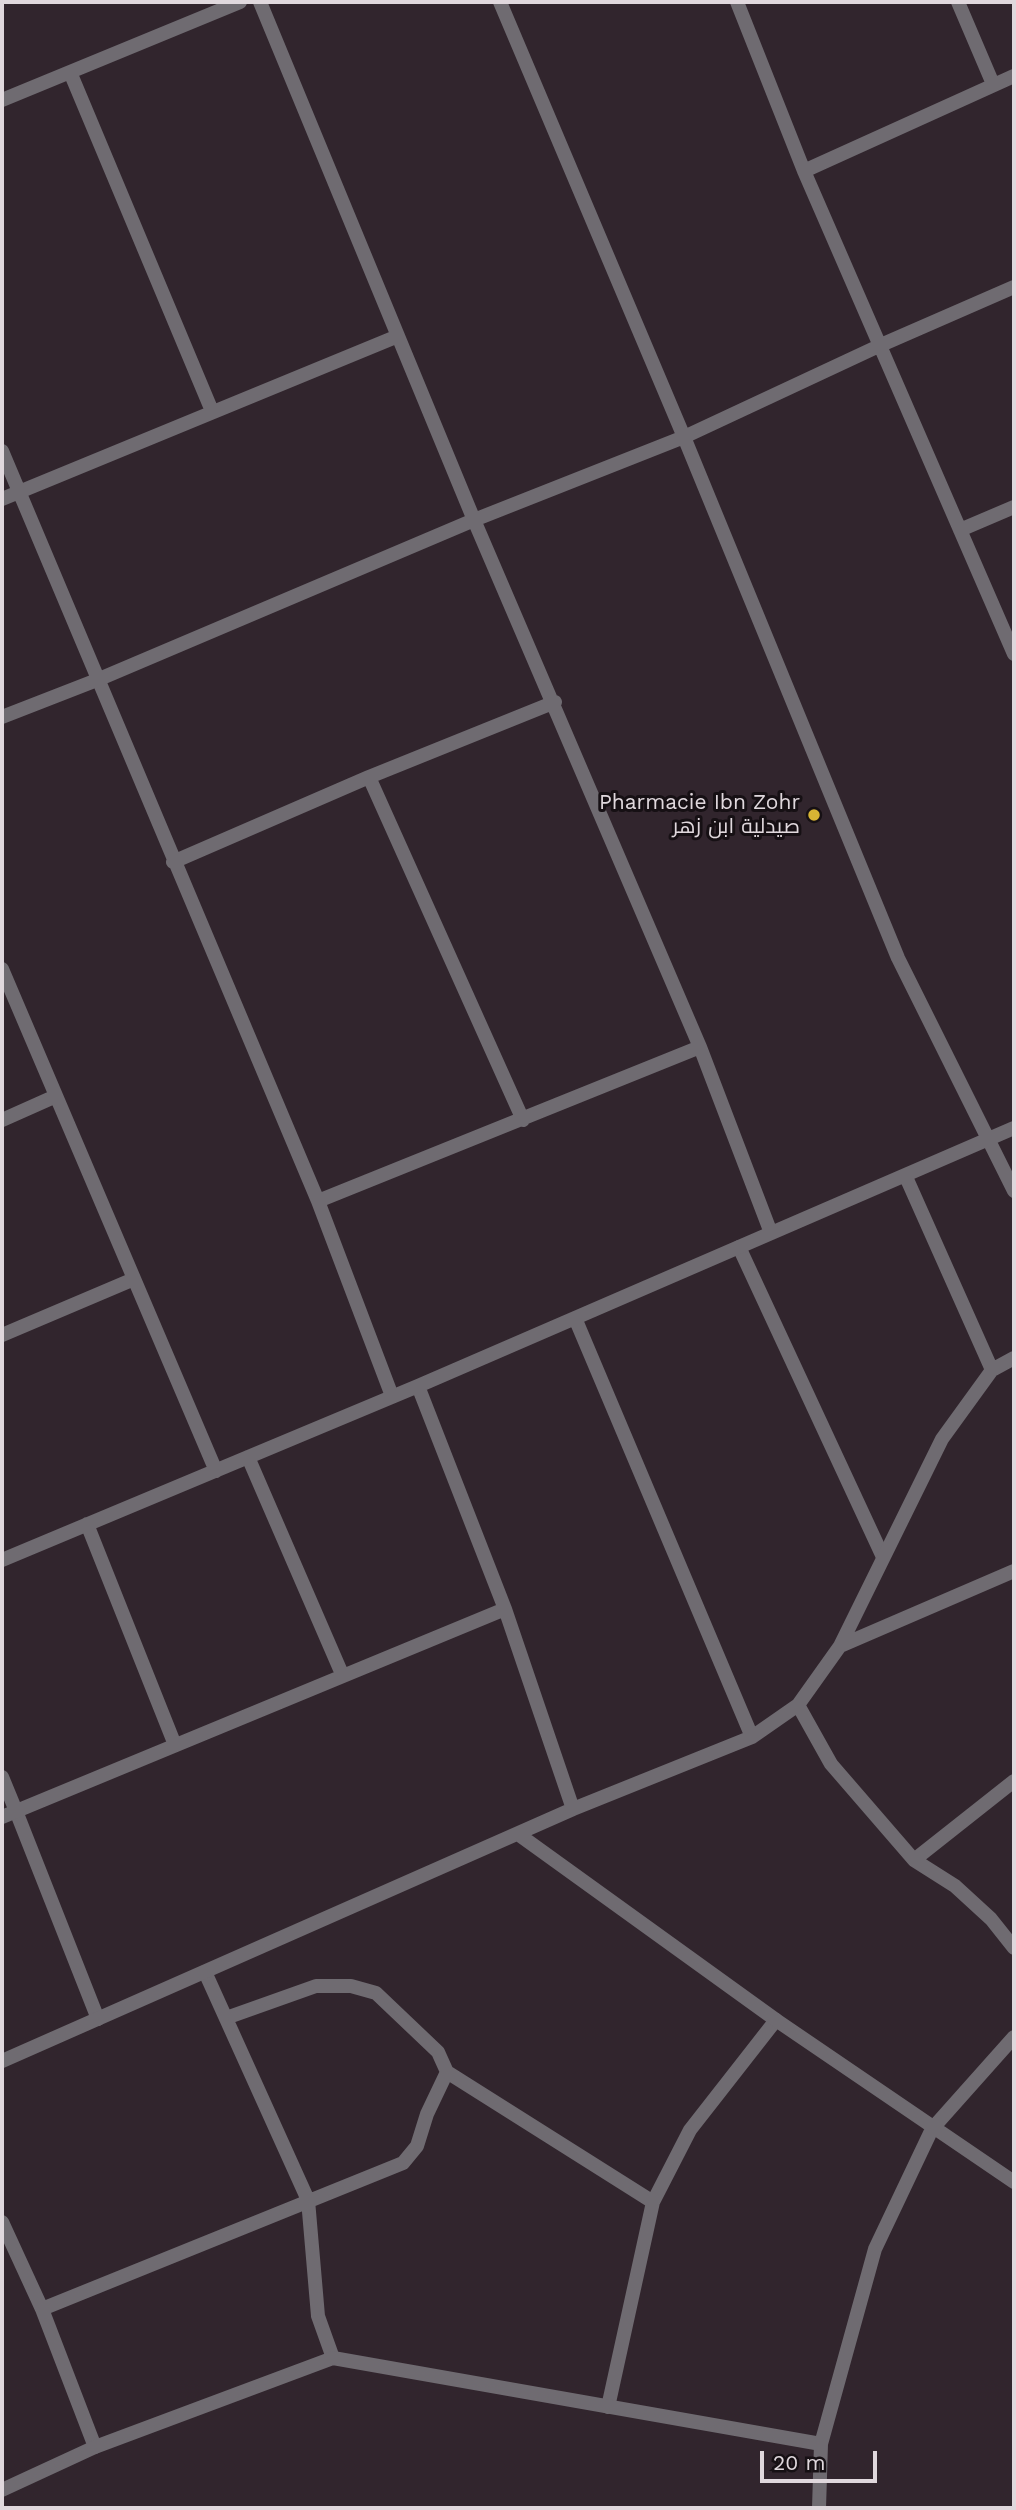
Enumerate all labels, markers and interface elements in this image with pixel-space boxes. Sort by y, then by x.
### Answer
place label: Pharmacie Ibn Zohr صيدلية ابن زهر [599,790,800,840]
marker: Pharmacie Ibn Zohr صيدلية ابن زهر [806,807,822,823]
scale bar [764,2436,881,2480]
text: 20 m [773,2450,825,2475]

